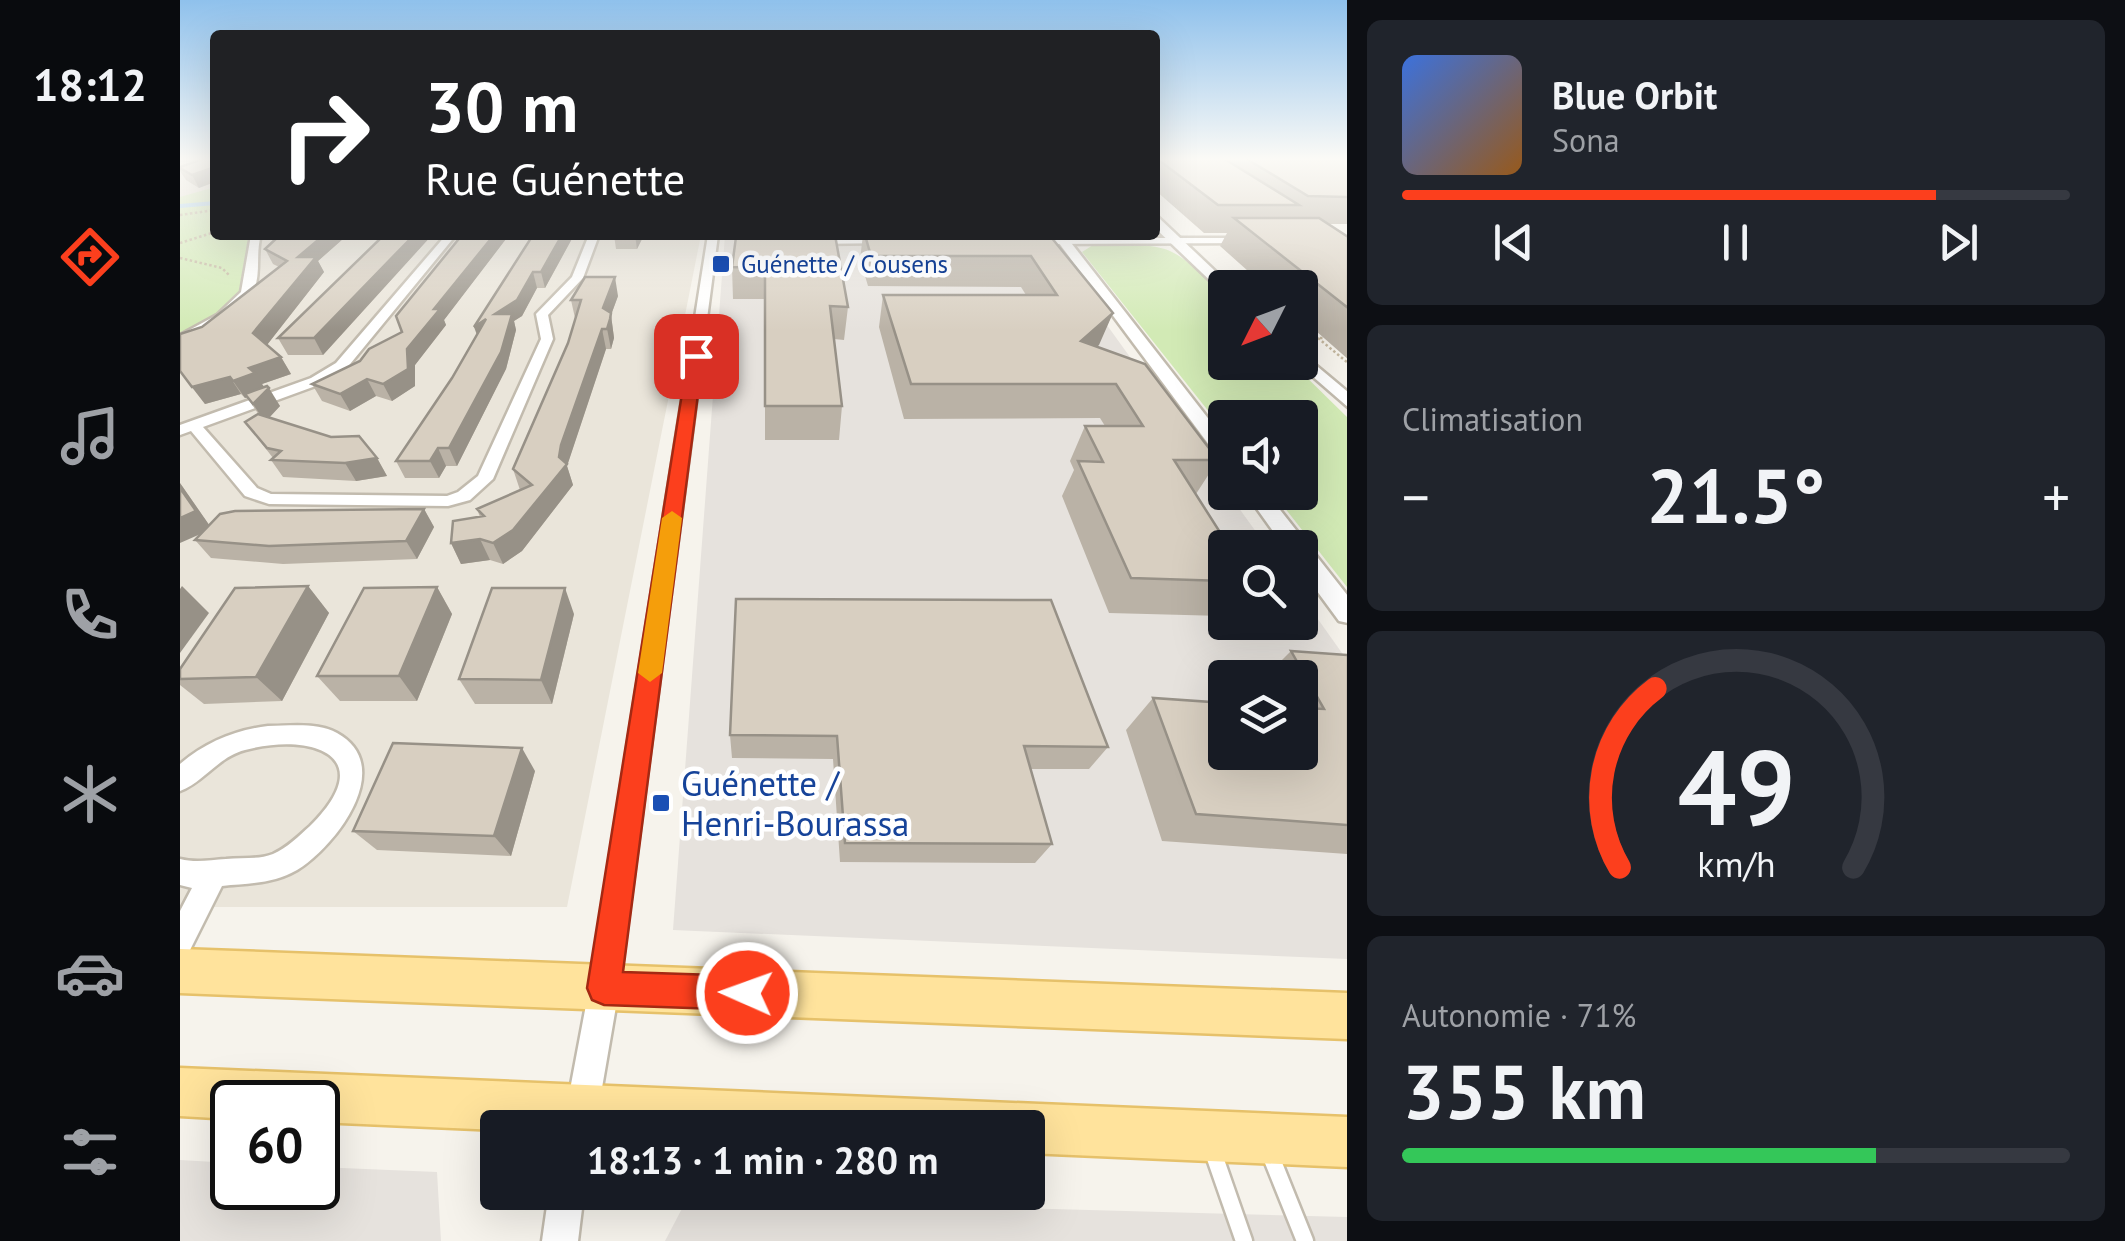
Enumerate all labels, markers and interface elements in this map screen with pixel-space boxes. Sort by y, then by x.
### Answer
text: 18:12 [33,55,147,113]
text: 30 m [425,61,578,151]
icon: right [260,70,390,200]
text: Blue Orbit [1552,70,1717,119]
text: Sona [1552,119,1620,161]
text: Rue Guénette [425,149,685,207]
icon: previous [1486,215,1541,270]
icon: pause [1708,215,1763,270]
icon: next [1931,215,1986,270]
icon: directions [55,222,125,292]
place label: Guénette / Cousens [741,248,948,280]
marker: Guénette / Cousens [710,253,732,275]
north arrow [1208,270,1318,380]
map controls [1208,270,1318,770]
pin [654,314,739,399]
icon: arrive [669,329,724,384]
text: Climatisation [1402,398,1583,440]
button: sound [1208,400,1318,510]
icon: music [55,401,125,471]
text: 21.5° [1647,447,1825,544]
text: − [1402,461,1430,532]
text: + [2042,461,2070,532]
button: search [1208,530,1318,640]
icon: phone [55,580,125,650]
button: layers [1208,660,1318,770]
text: 49 [1677,719,1795,854]
icon: climate [55,759,125,829]
place label: Guénette / Henri-Bourassa [681,760,909,846]
marker: Guénette / Henri-Bourassa [650,792,672,814]
text: km/h [1697,841,1775,887]
icon: car [55,938,125,1008]
position arrow [695,941,799,1045]
text: Autonomie · 71% [1402,994,1636,1036]
text: 355 km [1402,1043,1646,1140]
speed limit sign: 60 [210,1080,340,1210]
icon: filters [55,1117,125,1187]
text: 18:13 · 1 min · 280 m [587,1135,938,1184]

